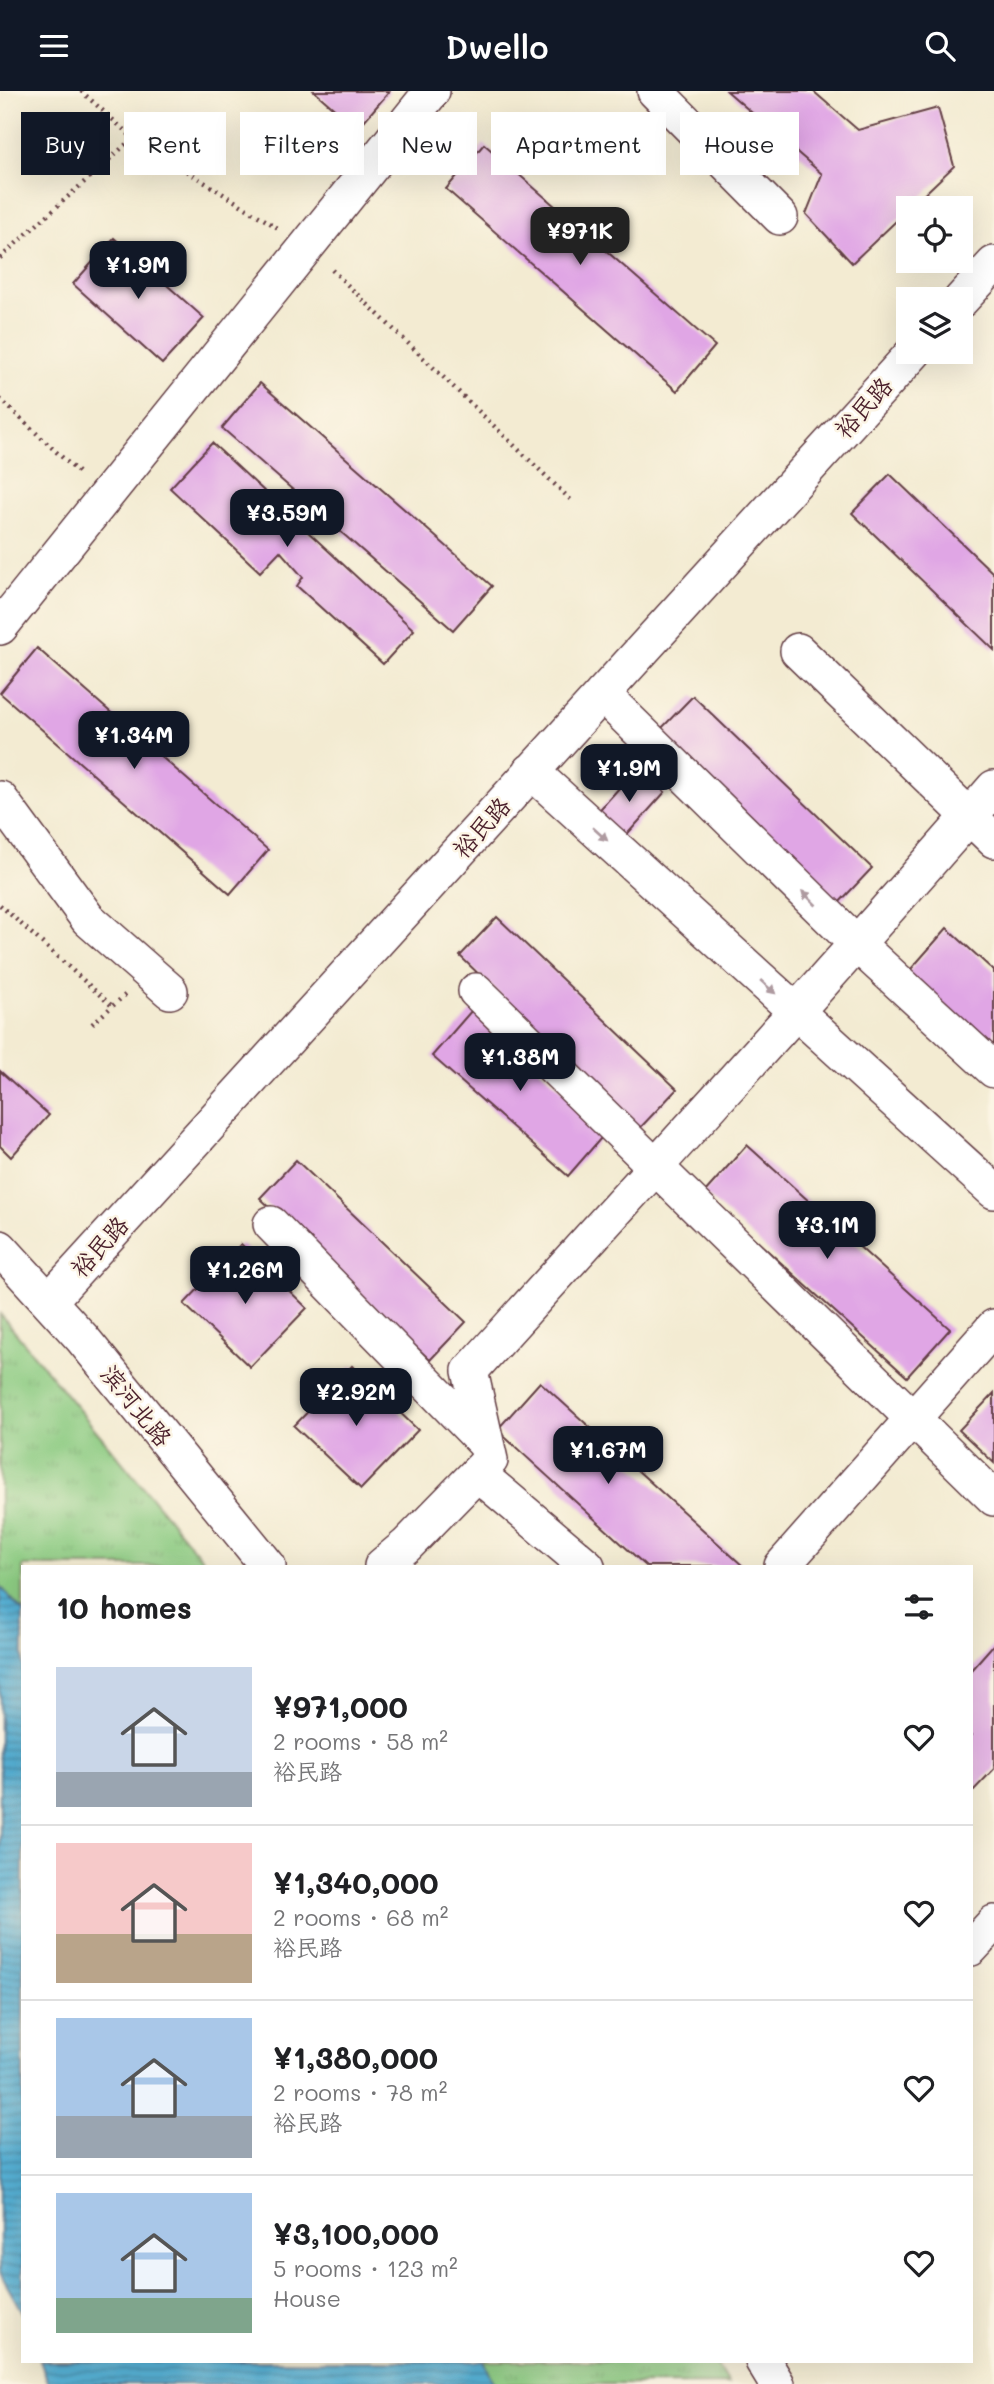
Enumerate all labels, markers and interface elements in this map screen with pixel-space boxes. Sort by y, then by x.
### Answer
text: Dwello [446,25,548,67]
icon: menu [35,27,73,65]
icon: search [921,27,959,65]
chip: Buy [21,112,110,175]
chip: Rent [124,112,226,175]
chip: Filters [240,112,364,175]
chip: New [378,112,477,175]
chip: Apartment [491,112,666,175]
chip: House [680,112,799,175]
map controls [896,196,973,364]
button: locate [896,196,973,273]
pin: ¥971K [531,207,629,267]
text: ¥971K [546,215,614,245]
pin: ¥1.9M [89,241,187,301]
text: ¥1.9M [106,249,170,279]
button: layers [896,287,973,364]
street label: 裕民路 [827,370,899,444]
pin: ¥3.59M [230,489,344,549]
text: ¥3.59M [246,497,328,527]
pin: ¥1.34M [77,711,191,771]
text: ¥1.34M [94,719,174,749]
pin: ¥1.9M [580,745,678,804]
text: ¥1.9M [597,752,661,782]
street label: 裕民路 [445,790,517,864]
one-way arrow [591,826,609,842]
one-way arrow [801,890,818,906]
one-way arrow [759,979,776,995]
pin: ¥1.38M [463,1033,577,1093]
text: ¥1.38M [480,1041,560,1071]
pin: ¥3.1M [778,1201,876,1261]
street label: 裕民路 [63,1209,135,1283]
text: ¥3.1M [795,1209,859,1239]
pin: ¥1.26M [188,1247,302,1306]
text: ¥1.26M [206,1254,284,1284]
street label: 滨河北路 [95,1358,179,1452]
pin: ¥2.92M [299,1369,413,1428]
text: ¥2.92M [316,1376,396,1406]
pin: ¥1.67M [551,1427,665,1486]
text: ¥1.67M [569,1434,647,1464]
text: 10 homes [56,1587,192,1627]
icon: filters [900,1588,938,1626]
text: ¥971,000 [273,1686,408,1726]
icon: home [112,1695,196,1779]
icon: heart [900,1718,938,1756]
text: 2 rooms · 58 m² [273,1726,448,1756]
text: 裕民路 [273,1756,342,1786]
text: ¥1,340,000 [273,1862,439,1902]
icon: home [112,1871,196,1955]
icon: heart [900,1894,938,1932]
text: 2 rooms · 68 m² [273,1902,448,1932]
text: 裕民路 [273,1932,342,1962]
text: ¥1,380,000 [273,2037,438,2077]
icon: home [112,2046,196,2130]
icon: heart [900,2069,938,2107]
text: 2 rooms · 78 m² [273,2077,447,2107]
text: 裕民路 [273,2107,342,2137]
text: ¥3,100,000 [273,2213,439,2253]
icon: home [112,2221,196,2305]
icon: heart [900,2244,938,2282]
text: 5 rooms · 123 m² [273,2253,458,2283]
text: House [273,2283,341,2313]

